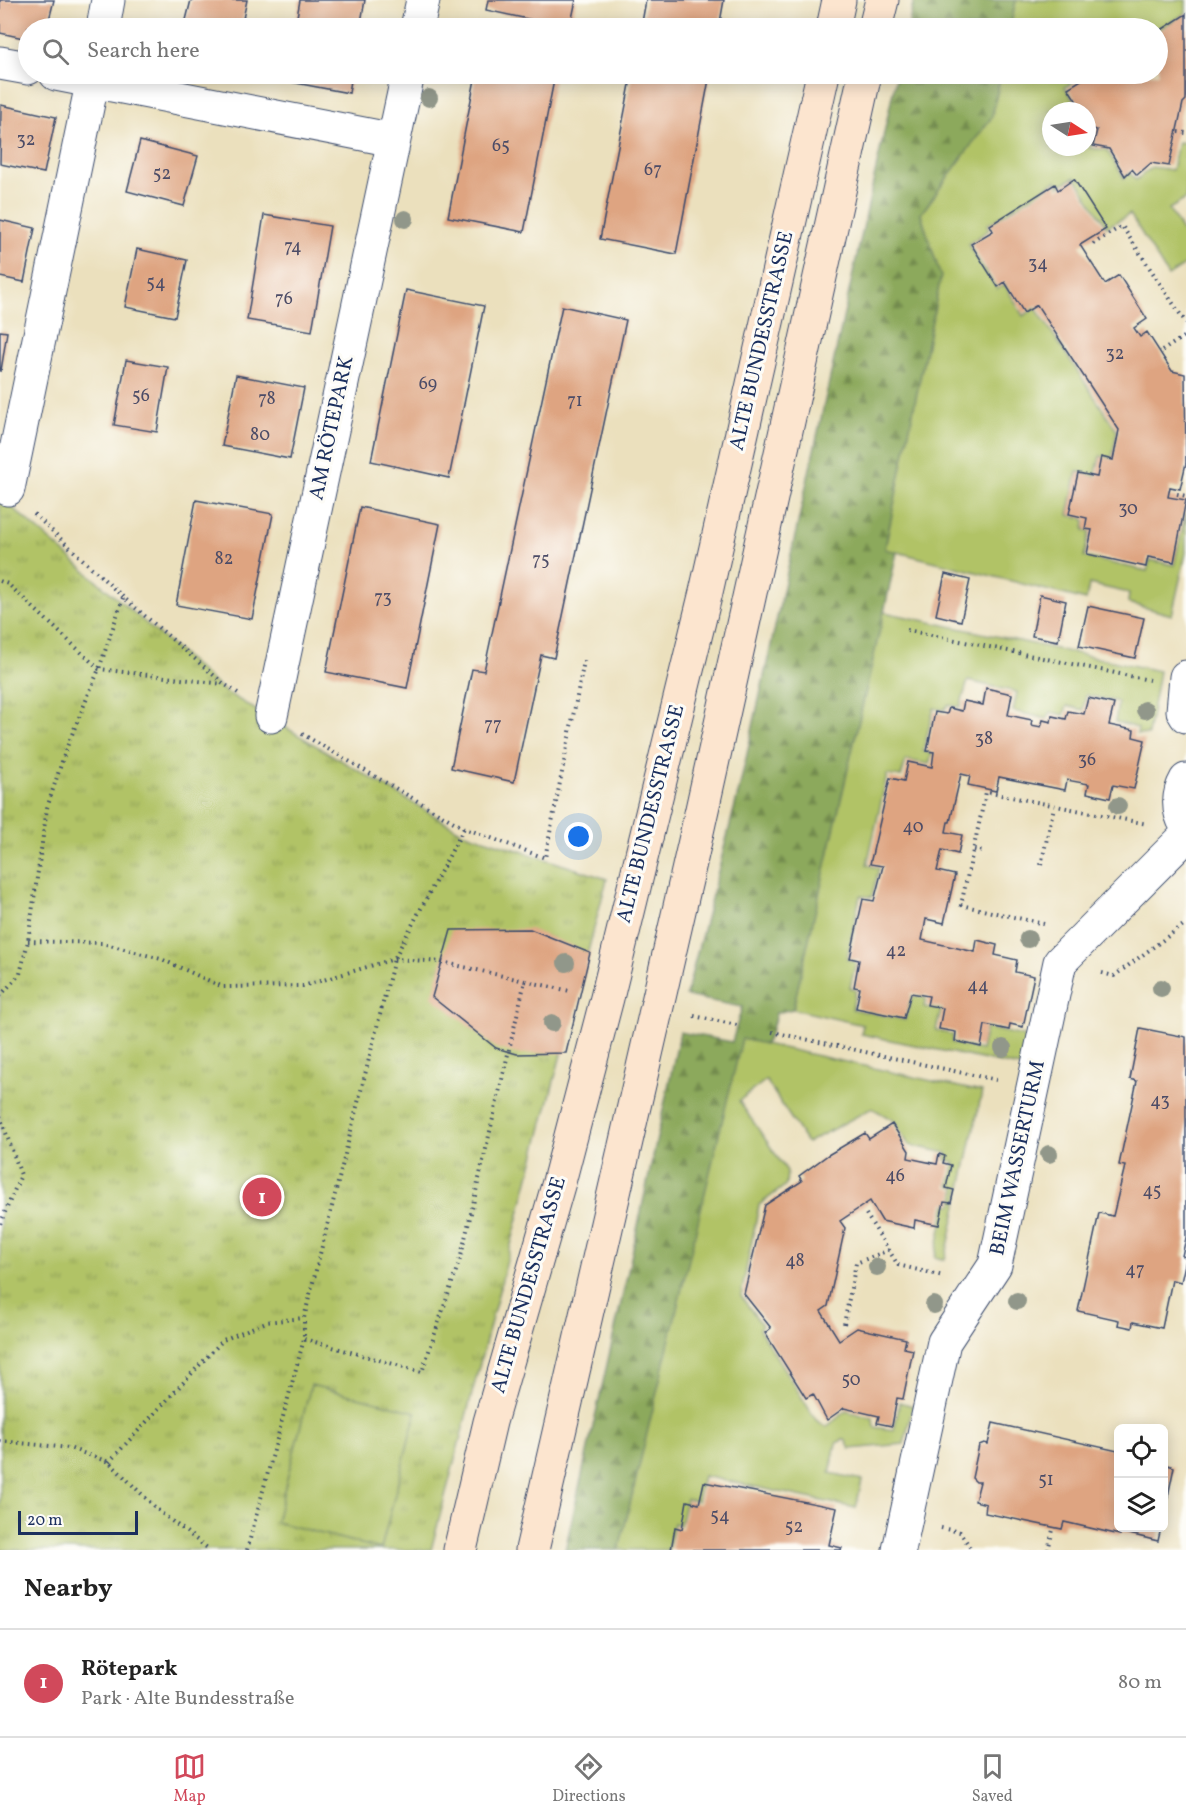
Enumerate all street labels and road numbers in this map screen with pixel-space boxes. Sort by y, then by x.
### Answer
street label: ALTE BUNDESSTRASSE [723,229,801,453]
street label: AM RÖTEPARK [303,353,361,503]
street label: ALTE BUNDESSTRASSE [610,702,692,926]
street label: BEIM WASSERTURM [983,1058,1053,1258]
street label: ALTE BUNDESSTRASSE [484,1173,574,1397]

